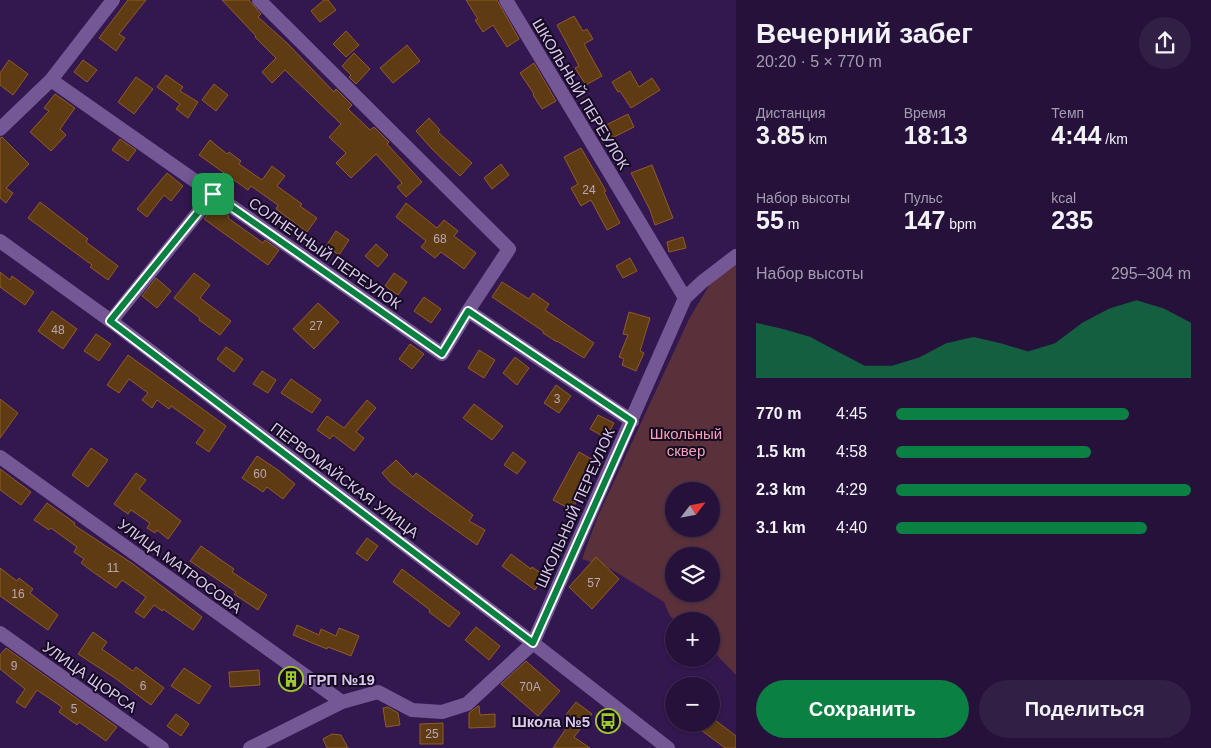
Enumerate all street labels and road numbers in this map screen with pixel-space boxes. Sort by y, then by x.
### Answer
street label: ШКОЛЬНЫЙ ПЕРЕУЛОК [529,16,633,173]
street label: СОЛНЕЧНЫЙ ПЕРЕУЛОК [246,194,405,312]
street label: ПЕРВОМАЙСКАЯ УЛИЦА [268,419,422,541]
street label: ШКОЛЬНЫЙ ПЕРЕУЛОК [532,425,618,590]
street label: УЛИЦА МАТРОСОВА [115,515,245,617]
street label: УЛИЦА ЩОРСА [40,638,140,716]

